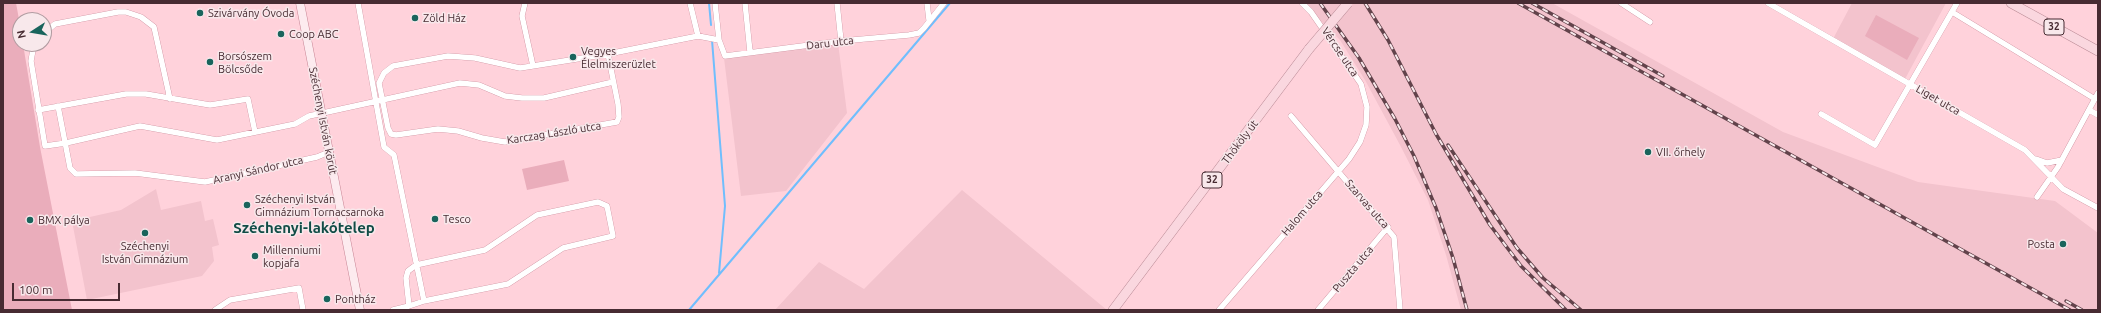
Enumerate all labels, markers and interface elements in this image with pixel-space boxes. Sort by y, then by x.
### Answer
place label: Szivárvány Óvoda [208,6,294,20]
marker: Szivárvány Óvoda [195,8,205,18]
place label: Zöld Ház [423,11,466,25]
north arrow [12,12,52,52]
marker: Zöld Ház [410,13,420,23]
road number: 32 [2044,19,2064,35]
street label: Vércse utca [1319,25,1361,79]
place label: Coop ABC [289,27,338,41]
text: N [15,29,28,40]
marker: Coop ABC [276,29,286,39]
street label: Daru utca [806,34,854,52]
place label: Vegyes Élelmiszerüzlet [581,44,656,70]
place label: Borsószem Bölcsőde [218,49,272,75]
marker: Vegyes Élelmiszerüzlet [568,52,578,62]
marker: Borsószem Bölcsőde [205,57,215,67]
street label: Széchenyi István körút [306,66,340,176]
street label: Liget utca [1914,82,1962,118]
street label: Thököly út [1219,117,1261,167]
street label: Karczag László utca [506,119,602,147]
place label: VII. őrhely [1656,145,1705,159]
marker: VII. őrhely [1643,147,1653,157]
street label: Aranyi Sándor utca [212,153,304,187]
road number: 32 [1202,172,1222,188]
street label: Szarvas utca [1342,177,1392,231]
street label: Halom utca [1279,188,1325,238]
place label: Széchenyi István Gimnázium Tornacsarnoka [255,192,384,218]
marker: Széchenyi István Gimnázium Tornacsarnoka [242,200,252,210]
place label: Tesco [443,212,471,226]
place label: BMX pálya [38,213,90,227]
marker: Tesco [430,214,440,224]
marker: BMX pálya [25,215,35,225]
district label: Széchenyi-lakótelep [233,219,375,237]
marker: Széchenyi István Gimnázium [140,228,150,238]
place label: Posta [2027,237,2055,251]
place label: Széchenyi István Gimnázium [102,239,188,265]
marker: Posta [2058,239,2068,249]
place label: Millenniumi kopjafa [263,243,321,269]
street label: Puszta utca [1330,243,1376,295]
marker: Millenniumi kopjafa [250,251,260,261]
scale bar [14,275,122,301]
text: 100 m [19,283,52,296]
place label: Pontház [335,292,375,306]
marker: Pontház [322,294,332,304]

